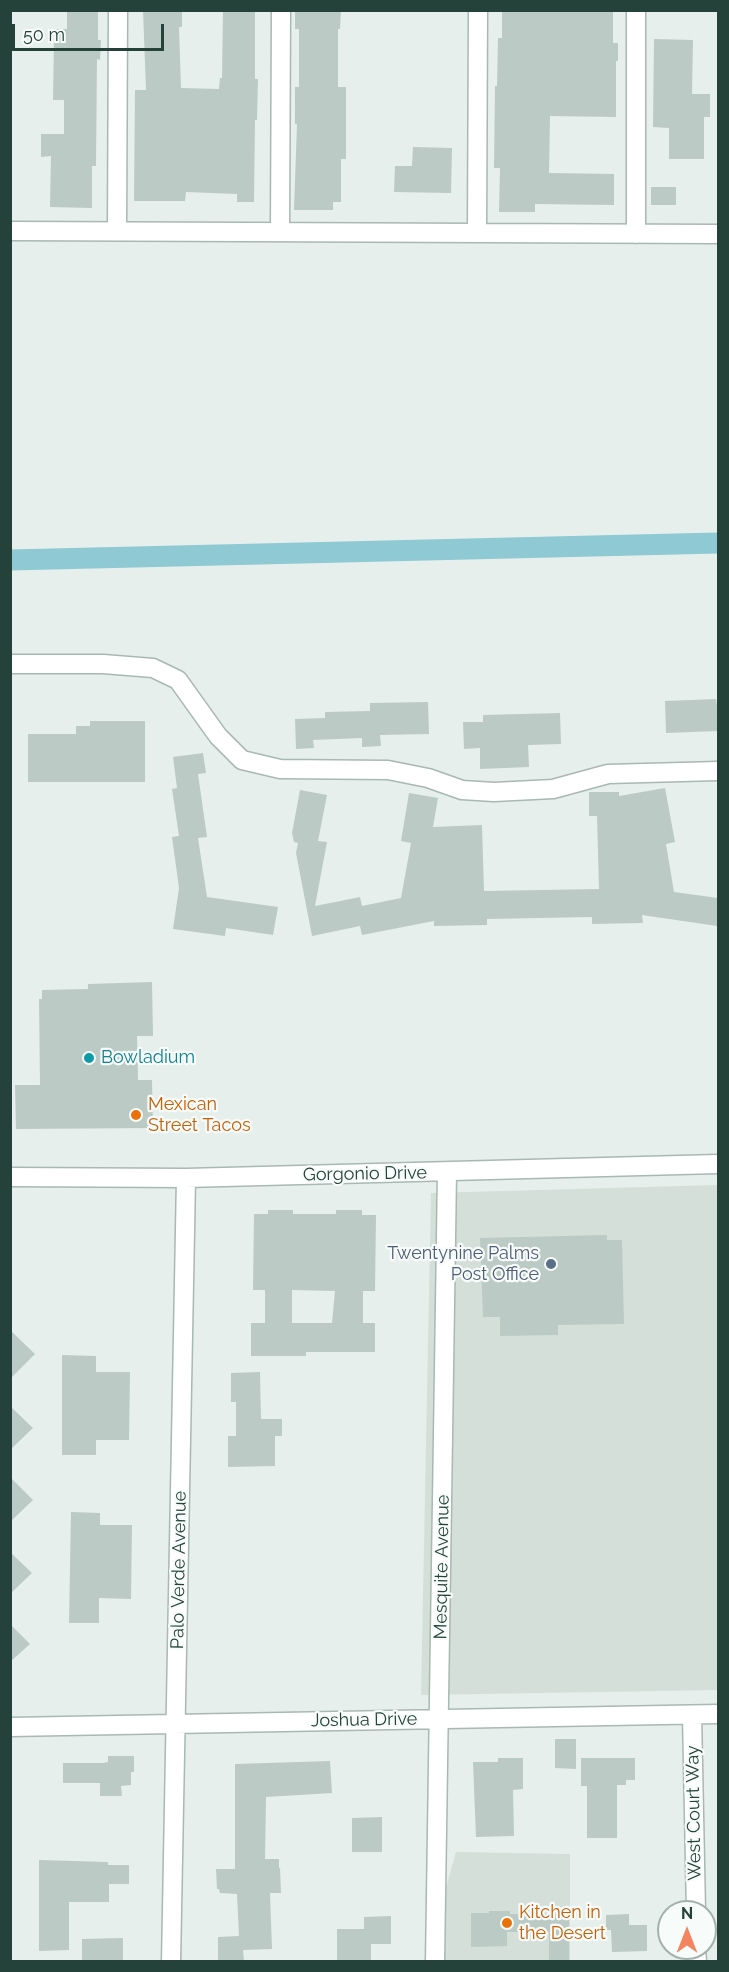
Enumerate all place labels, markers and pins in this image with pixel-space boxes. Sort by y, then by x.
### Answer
place label: Bowladium [101,1047,195,1069]
marker: Bowladium [82,1051,96,1065]
place label: Mexican Street Tacos [148,1094,251,1136]
marker: Mexican Street Tacos [129,1108,143,1122]
place label: Twentynine Palms Post Office [387,1243,539,1286]
marker: Twentynine Palms Post Office [544,1257,558,1271]
place label: Kitchen in the Desert [519,1902,606,1944]
marker: Kitchen in the Desert [500,1916,514,1930]

